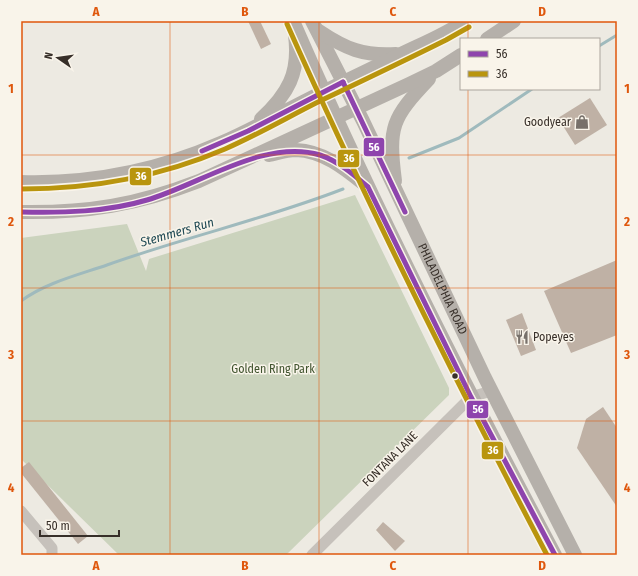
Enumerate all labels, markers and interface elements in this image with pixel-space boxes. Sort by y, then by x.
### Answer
text: A [91,4,100,19]
text: B [241,4,249,19]
text: C [390,4,397,19]
text: D [538,4,546,19]
north arrow [38,38,78,78]
legend [460,38,600,90]
text: 56 [496,47,508,61]
text: N [42,51,56,61]
text: 36 [496,67,507,81]
text: 1 [8,81,14,96]
text: 1 [624,81,630,96]
shop icon: Goodyear [574,114,590,130]
place label: Goodyear [524,115,572,129]
line badge: 56 [363,137,385,157]
text: 56 [368,141,380,154]
line badge: 36 [337,149,360,168]
text: 36 [343,152,355,165]
line badge: 36 [129,167,152,186]
text: 36 [135,170,147,183]
text: 2 [7,214,14,229]
water label: Stemmers Run [137,214,216,250]
text: 2 [623,214,630,229]
street label: PHILADELPHIA ROAD [415,241,470,337]
restaurant icon: Popeyes [514,329,530,345]
place label: Popeyes [533,330,574,344]
text: 3 [7,347,14,362]
text: 3 [623,347,630,362]
park label: Golden Ring Park [231,362,315,376]
unlabelled marker [450,371,460,381]
line badge: 56 [466,400,489,419]
text: 56 [472,403,484,416]
street label: FONTANA LANE [360,428,421,489]
line badge: 36 [481,441,504,460]
text: 36 [487,444,499,457]
text: 4 [8,480,15,495]
text: 4 [624,480,631,495]
scale bar [40,512,119,538]
text: 50 m [46,519,70,533]
text: A [91,558,100,573]
text: B [241,558,249,573]
text: C [390,558,397,573]
text: D [538,558,546,573]

